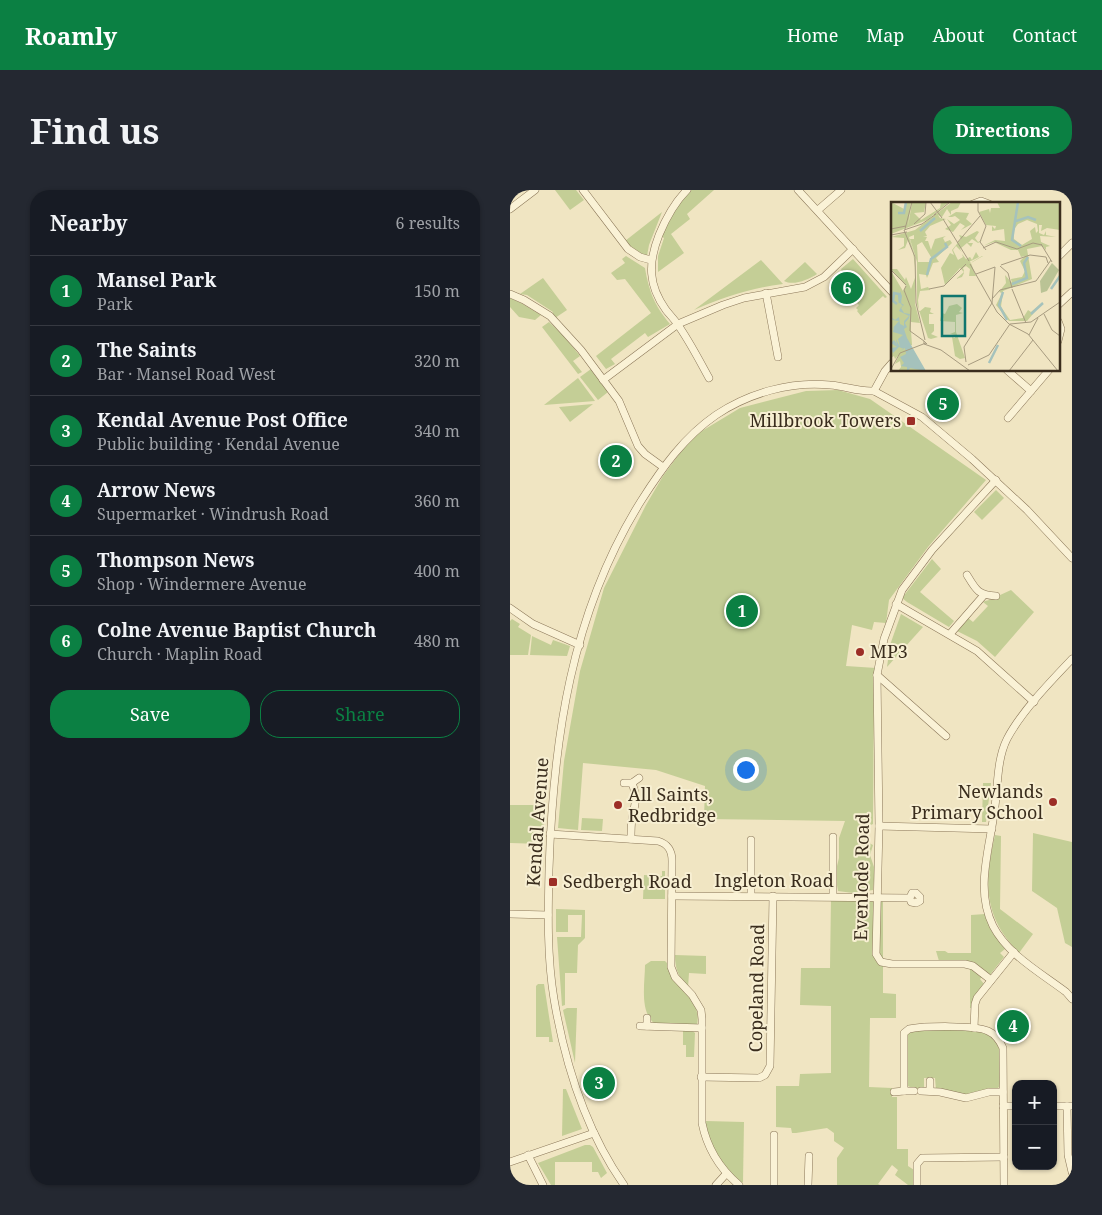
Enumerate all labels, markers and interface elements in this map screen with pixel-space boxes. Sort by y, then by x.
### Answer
text: Roamly [25,19,117,52]
text: Home [787,23,838,47]
text: Map [866,23,904,47]
text: About [932,23,984,47]
text: Contact [1012,23,1077,47]
button: Directions [933,106,1072,154]
text: Find us [30,107,159,154]
inset map [891,202,1060,371]
text: Nearby [50,209,128,237]
text: 6 results [396,212,460,234]
text: Mansel Park [97,267,216,293]
pin: 6 [831,269,863,307]
text: 1 [61,280,71,302]
text: 150 m [414,280,460,302]
text: Park [97,293,133,315]
text: The Saints [97,337,196,363]
text: 2 [61,350,71,372]
text: 320 m [414,350,460,372]
text: Bar · Mansel Road West [97,363,275,385]
pin: 5 [927,385,959,423]
text: Kendal Avenue Post Office [97,407,348,433]
place label: Millbrook Towers [749,408,901,432]
marker: Millbrook Towers [905,415,917,427]
text: 3 [61,420,71,442]
text: 340 m [414,420,460,442]
text: Public building · Kendal Avenue [97,433,340,455]
pin: 2 [600,442,632,480]
text: Arrow News [97,477,215,503]
text: 4 [61,490,71,512]
text: 360 m [414,490,460,512]
text: Supermarket · Windrush Road [97,503,329,525]
text: Thompson News [97,547,254,573]
text: 5 [61,560,71,582]
text: 400 m [414,560,460,582]
text: Shop · Windermere Avenue [97,573,306,595]
pin: 1 [726,592,758,630]
text: Colne Avenue Baptist Church [97,617,377,643]
text: 6 [61,630,71,652]
text: 480 m [414,630,460,652]
place label: MP3 [870,639,908,663]
text: Church · Maplin Road [97,643,262,665]
marker: MP3 [854,646,866,658]
button: Save [50,690,250,738]
button: Share [260,690,460,738]
street label: Kendal Avenue [521,757,553,887]
your location [733,757,759,783]
place label: Newlands Primary School [911,779,1043,824]
place label: All Saints, Redbridge [628,782,716,827]
marker: Newlands Primary School [1047,796,1059,808]
marker: All Saints, Redbridge [612,799,624,811]
street label: Evenlode Road [848,813,874,941]
street label: Ingleton Road [714,868,834,892]
place label: Sedbergh Road [563,869,692,893]
marker: Sedbergh Road [547,876,559,888]
street label: Copeland Road [743,924,769,1052]
pin: 4 [997,1007,1029,1045]
pin: 3 [583,1064,615,1102]
map controls [1012,1080,1057,1170]
button: + [1012,1080,1057,1125]
button: − [1012,1125,1057,1170]

